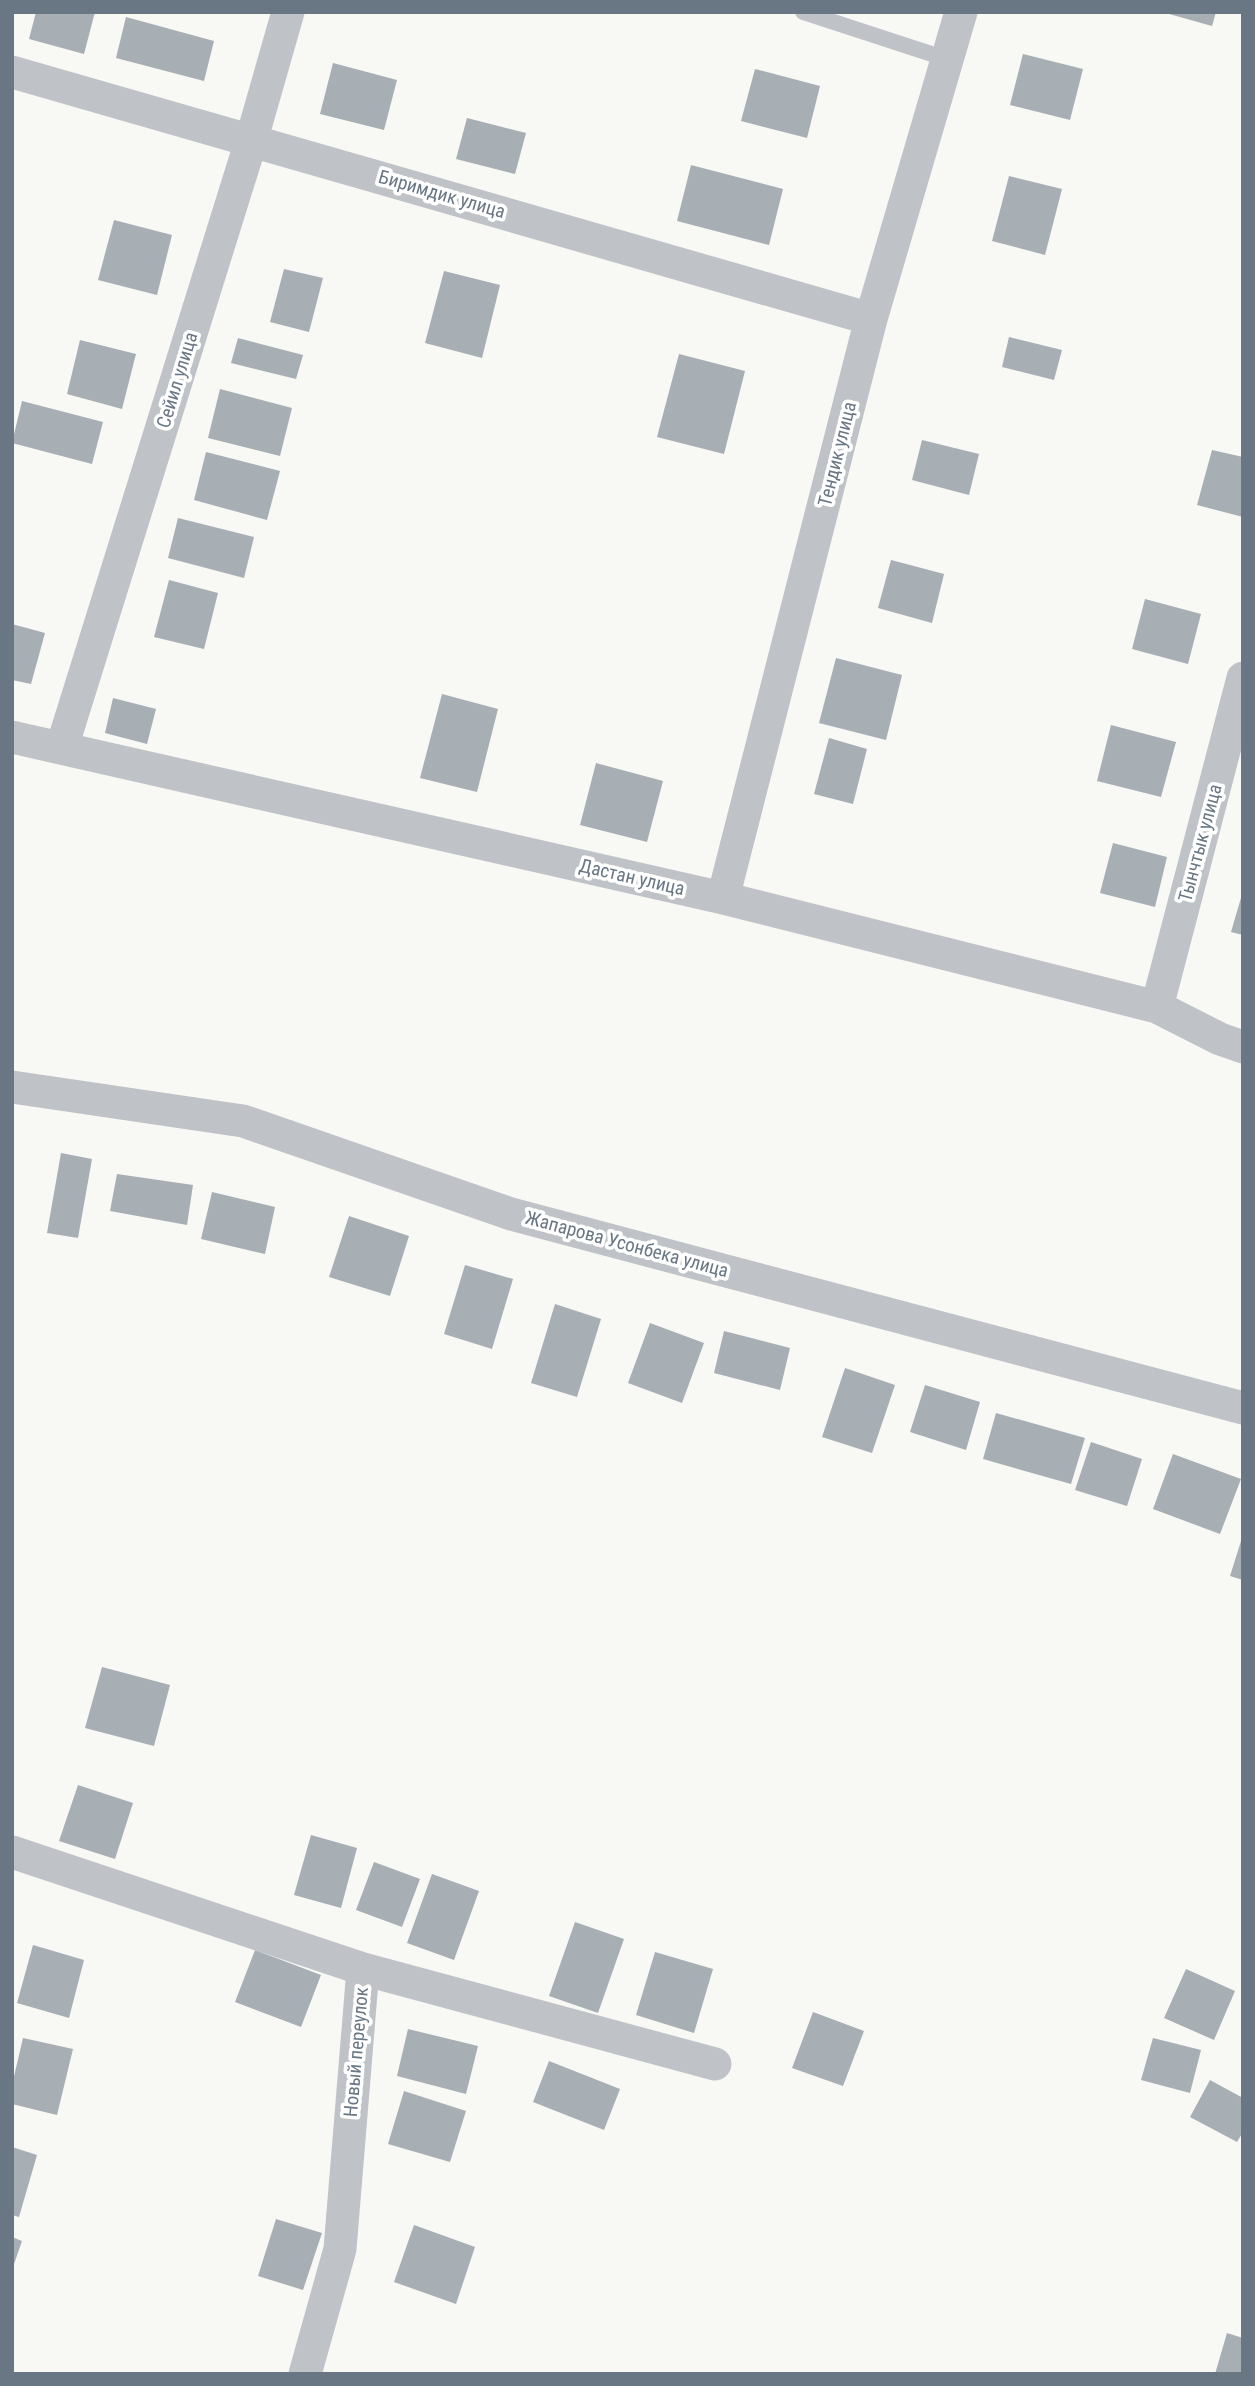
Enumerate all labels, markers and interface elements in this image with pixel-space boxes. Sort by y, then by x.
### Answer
street label: Биримдик улица [376,165,508,223]
street label: Сейил улица [152,329,202,431]
street label: Тендик улица [813,399,861,509]
street label: Тынчтык улица [1173,782,1227,904]
street label: Дастан улица [577,854,687,900]
street label: Жапарова Усонбека улица [523,1206,731,1282]
street label: Новый переулок [339,1986,373,2118]

